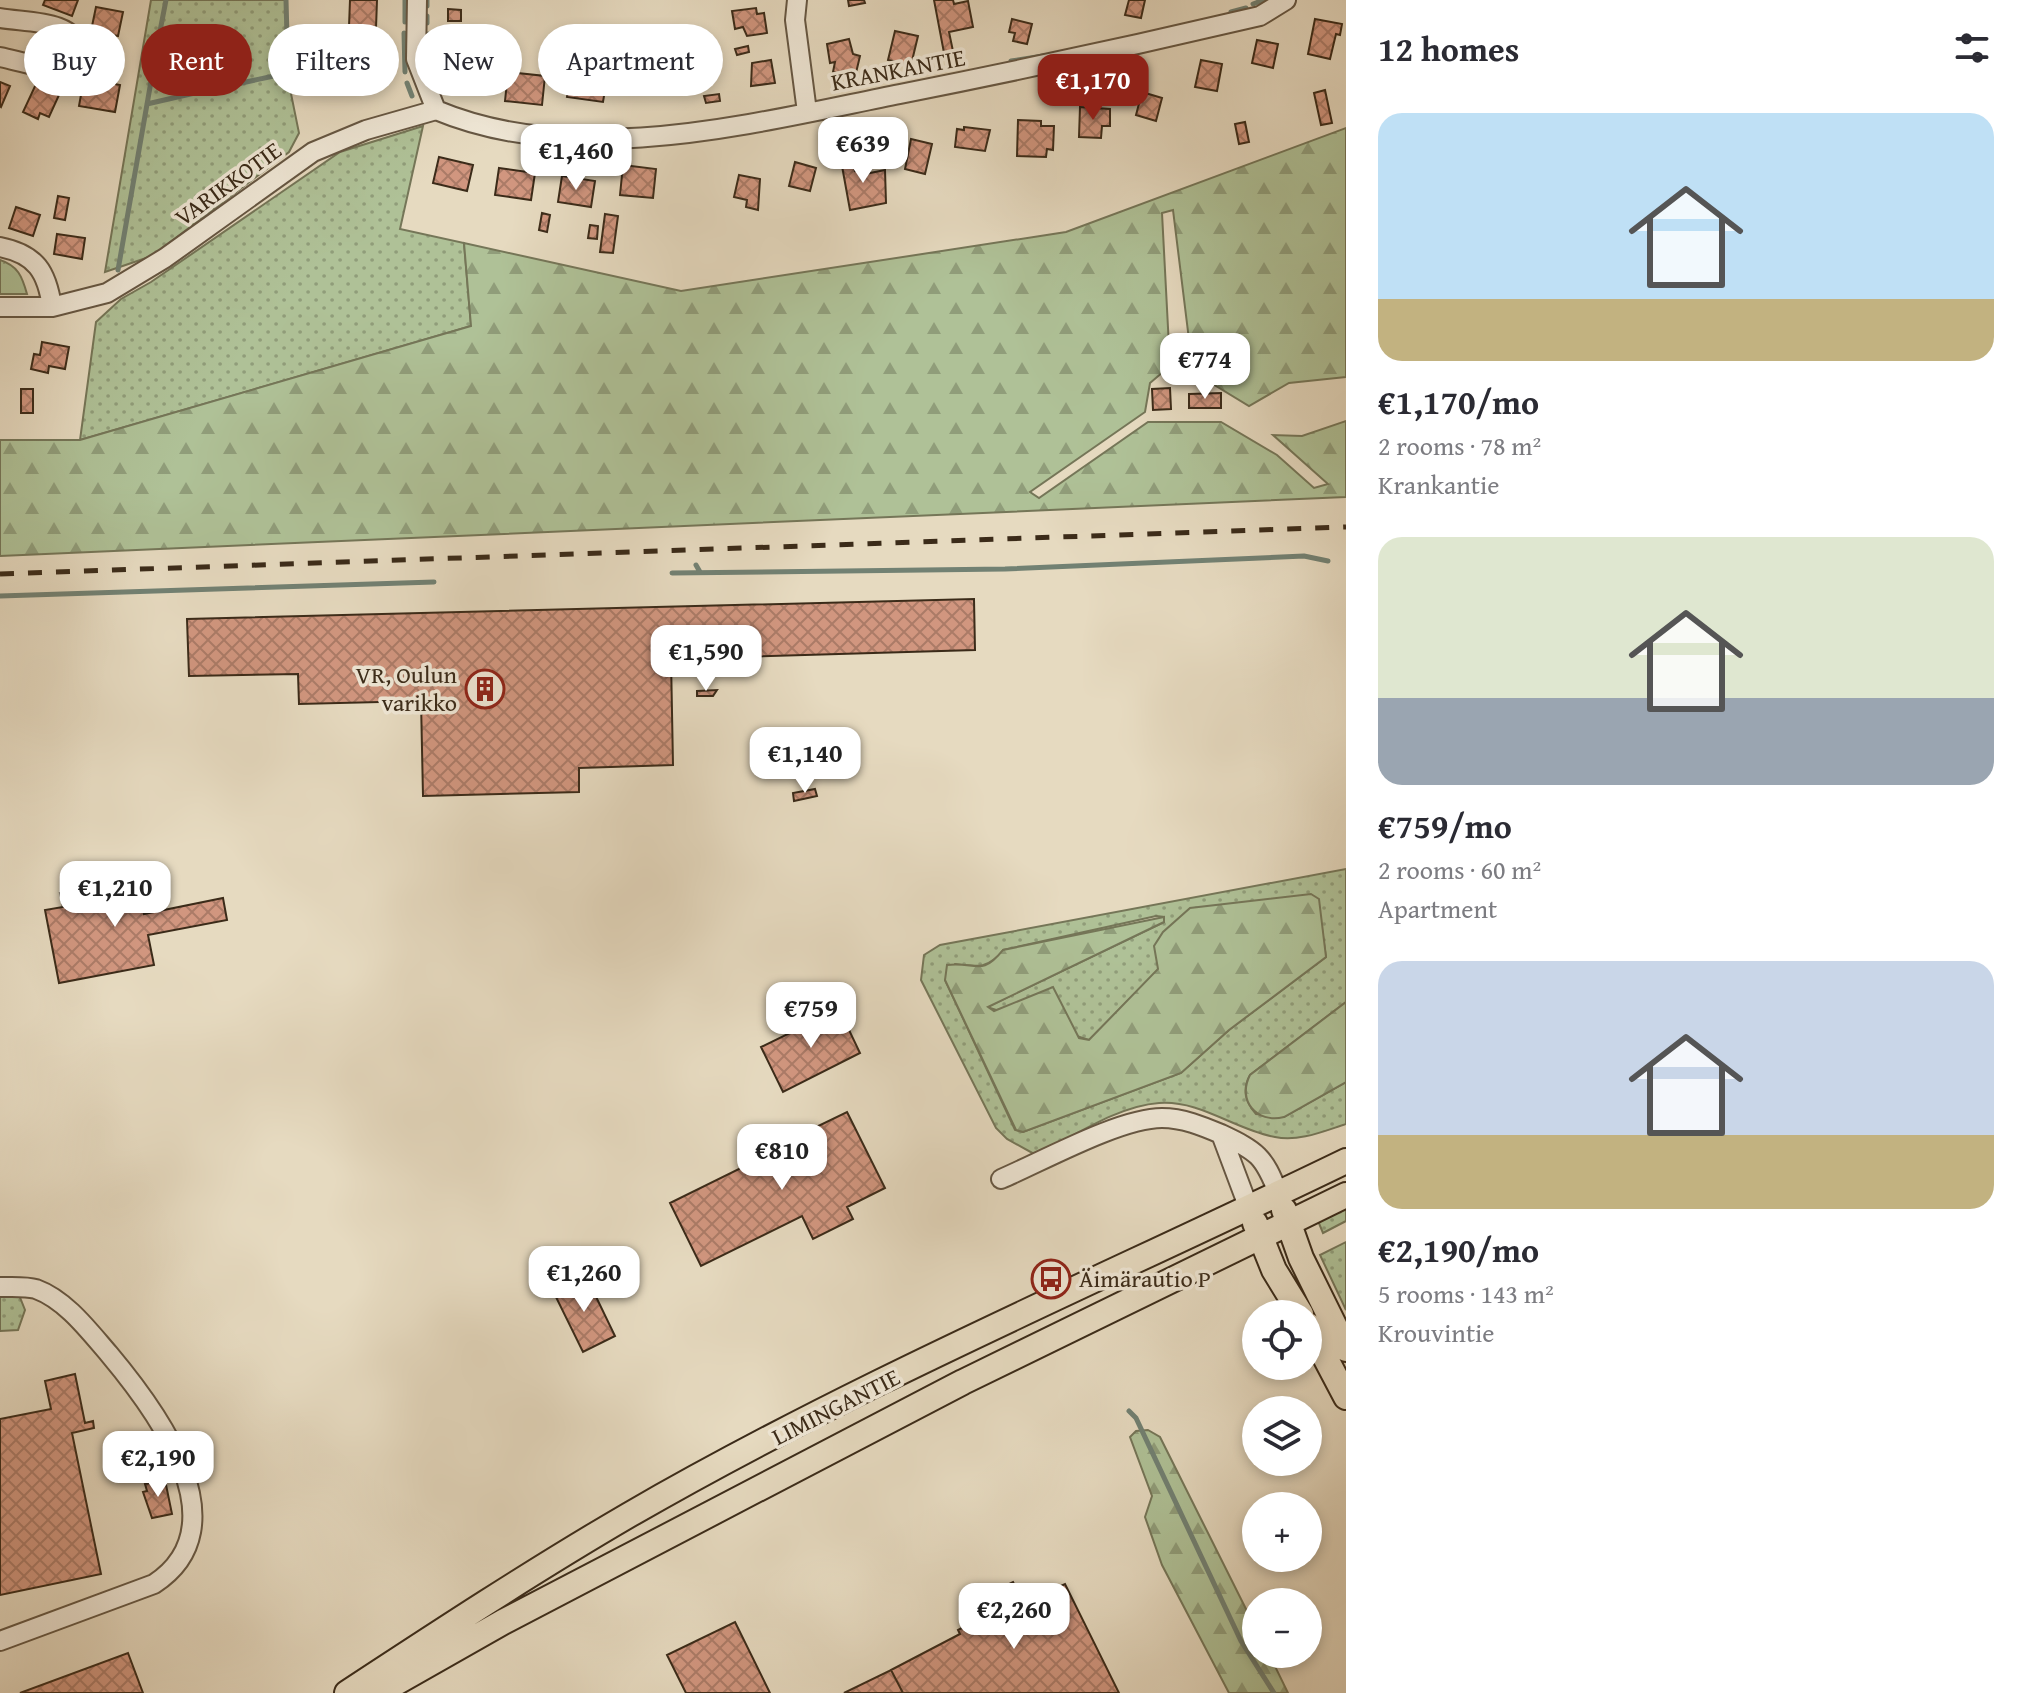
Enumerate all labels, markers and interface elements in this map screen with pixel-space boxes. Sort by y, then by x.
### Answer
chip: Buy [24,24,125,96]
chip: Rent [141,24,252,96]
chip: Filters [268,24,399,96]
chip: New [415,24,522,96]
chip: Apartment [538,24,723,96]
text: 12 homes [1378,24,1519,73]
icon: filters [1950,26,1994,70]
street label: KRANKANTIE [828,39,968,100]
pin: €1,170 [1028,54,1158,122]
text: €1,170 [1056,60,1130,99]
pin: €639 [816,117,910,185]
text: €639 [836,123,890,162]
pin: €1,460 [511,124,641,192]
text: €1,460 [539,130,613,169]
street label: VARIKKOTIE [167,133,288,234]
icon: home [1614,165,1758,309]
pin: €774 [1158,333,1252,401]
text: €774 [1178,339,1232,378]
text: €1,170/mo [1378,377,1539,426]
text: 2 rooms · 78 m² [1378,426,1541,465]
text: Krankantie [1378,465,1500,504]
icon: home [1614,589,1758,733]
pin: €1,590 [641,625,771,693]
text: €1,590 [669,631,743,670]
place label: VR, Oulun varikko [356,657,458,720]
building icon: VR, Oulun varikko [464,668,506,710]
pin: €1,140 [740,727,870,795]
text: €1,140 [768,733,842,772]
text: €759/mo [1378,801,1512,850]
text: 2 rooms · 60 m² [1378,850,1541,889]
pin: €1,210 [50,861,180,929]
text: €1,210 [78,867,152,906]
text: Apartment [1378,889,1497,928]
pin: €759 [764,982,858,1050]
text: €759 [784,988,838,1027]
icon: home [1614,1013,1758,1157]
pin: €810 [735,1124,829,1192]
text: €810 [755,1130,809,1169]
text: €2,190/mo [1378,1225,1539,1274]
pin: €1,260 [519,1246,649,1314]
text: €1,260 [547,1252,621,1291]
bus stop icon: Äimärautio P [1030,1258,1072,1300]
place label: Äimärautio P [1079,1261,1211,1296]
text: 5 rooms · 143 m² [1378,1274,1554,1313]
map controls [1242,1300,1322,1668]
button: locate [1242,1300,1322,1380]
text: Krouvintie [1378,1313,1495,1352]
street label: LIMINGANTIE [766,1359,906,1454]
button: layers [1242,1396,1322,1476]
pin: €2,190 [93,1431,223,1499]
text: €2,190 [121,1437,195,1476]
button: + [1242,1492,1322,1572]
pin: €2,260 [949,1583,1079,1651]
button: − [1242,1588,1322,1668]
text: €2,260 [977,1589,1051,1628]

